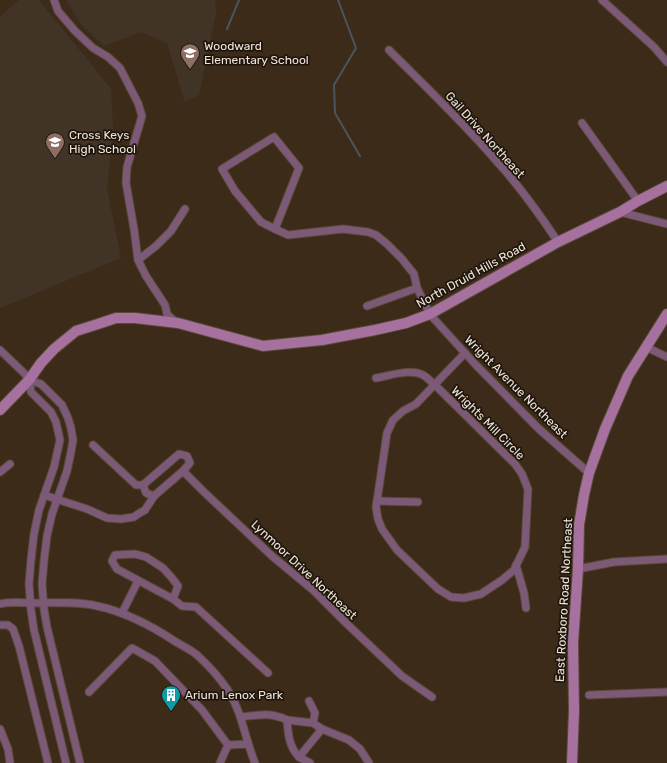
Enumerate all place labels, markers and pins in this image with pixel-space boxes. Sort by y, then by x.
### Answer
place label: Woodward Elementary School [204,39,309,67]
school or university icon: Woodward Elementary School [179,42,201,70]
place label: Cross Keys High School [69,128,136,156]
school or university icon: Cross Keys High School [44,131,66,159]
building icon: Arium Lenox Park [160,684,182,712]
place label: Arium Lenox Park [185,688,284,702]

